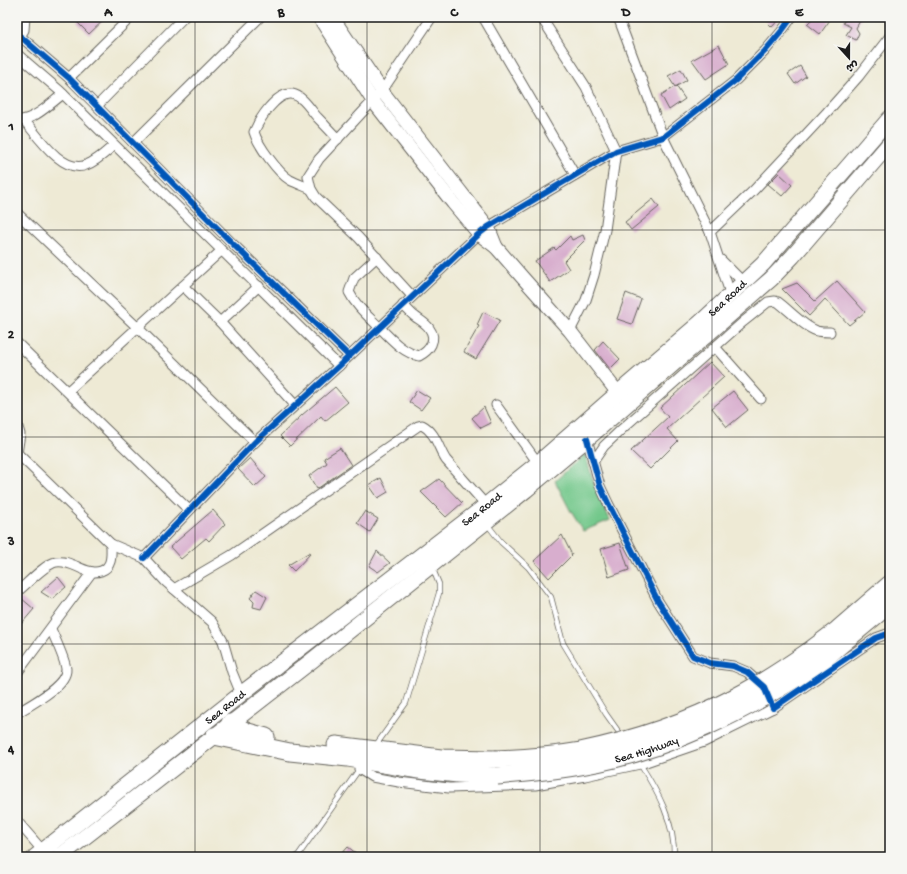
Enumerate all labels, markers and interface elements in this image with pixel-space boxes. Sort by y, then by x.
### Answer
text: A [103,6,113,21]
text: B [277,6,286,21]
text: C [449,6,459,21]
text: D [621,6,631,21]
text: E [795,6,804,21]
north arrow [829,38,869,78]
text: ش [844,58,860,73]
text: 1 [7,120,14,135]
street label: Sea Road [706,277,751,321]
text: 2 [8,328,15,343]
street label: Sea Road [459,489,506,531]
text: 3 [7,535,15,550]
street label: Sea Road [203,688,250,729]
street label: Sea Highway [613,734,681,768]
text: 4 [7,743,15,758]

